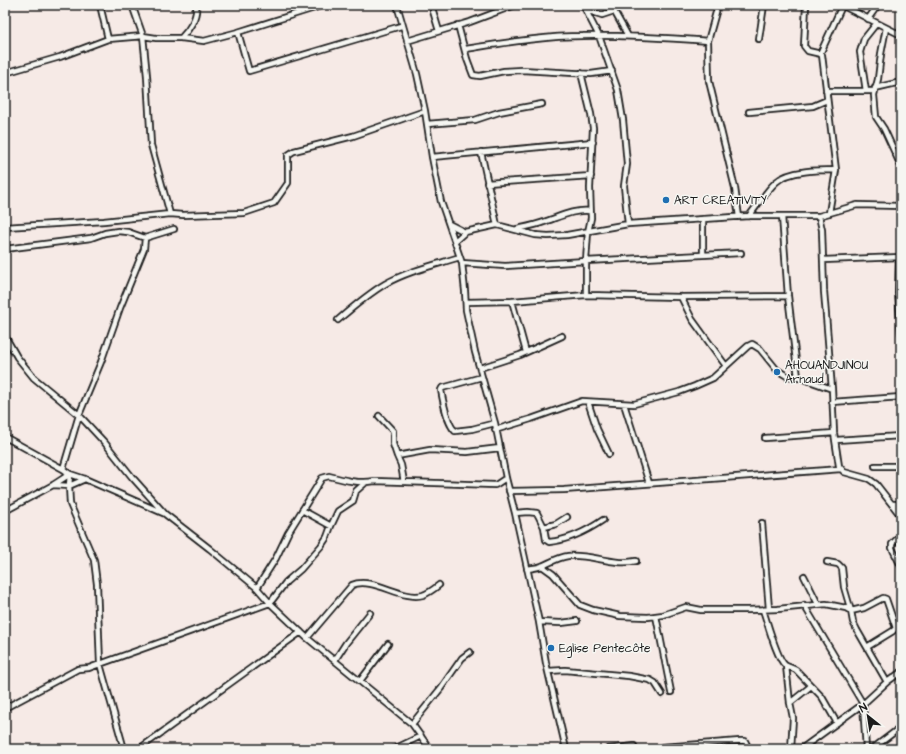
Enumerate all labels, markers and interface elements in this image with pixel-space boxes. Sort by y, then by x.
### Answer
place label: ART CREATIVITY [674,192,767,209]
marker: ART CREATIVITY [661,195,671,205]
place label: AHOUANDJINOU Arnaud [785,357,868,388]
marker: AHOUANDJINOU Arnaud [772,367,782,377]
place label: Eglise Pentecôte [559,640,651,658]
marker: Eglise Pentecôte [546,643,556,653]
north arrow [848,696,888,736]
text: N [857,700,870,716]

